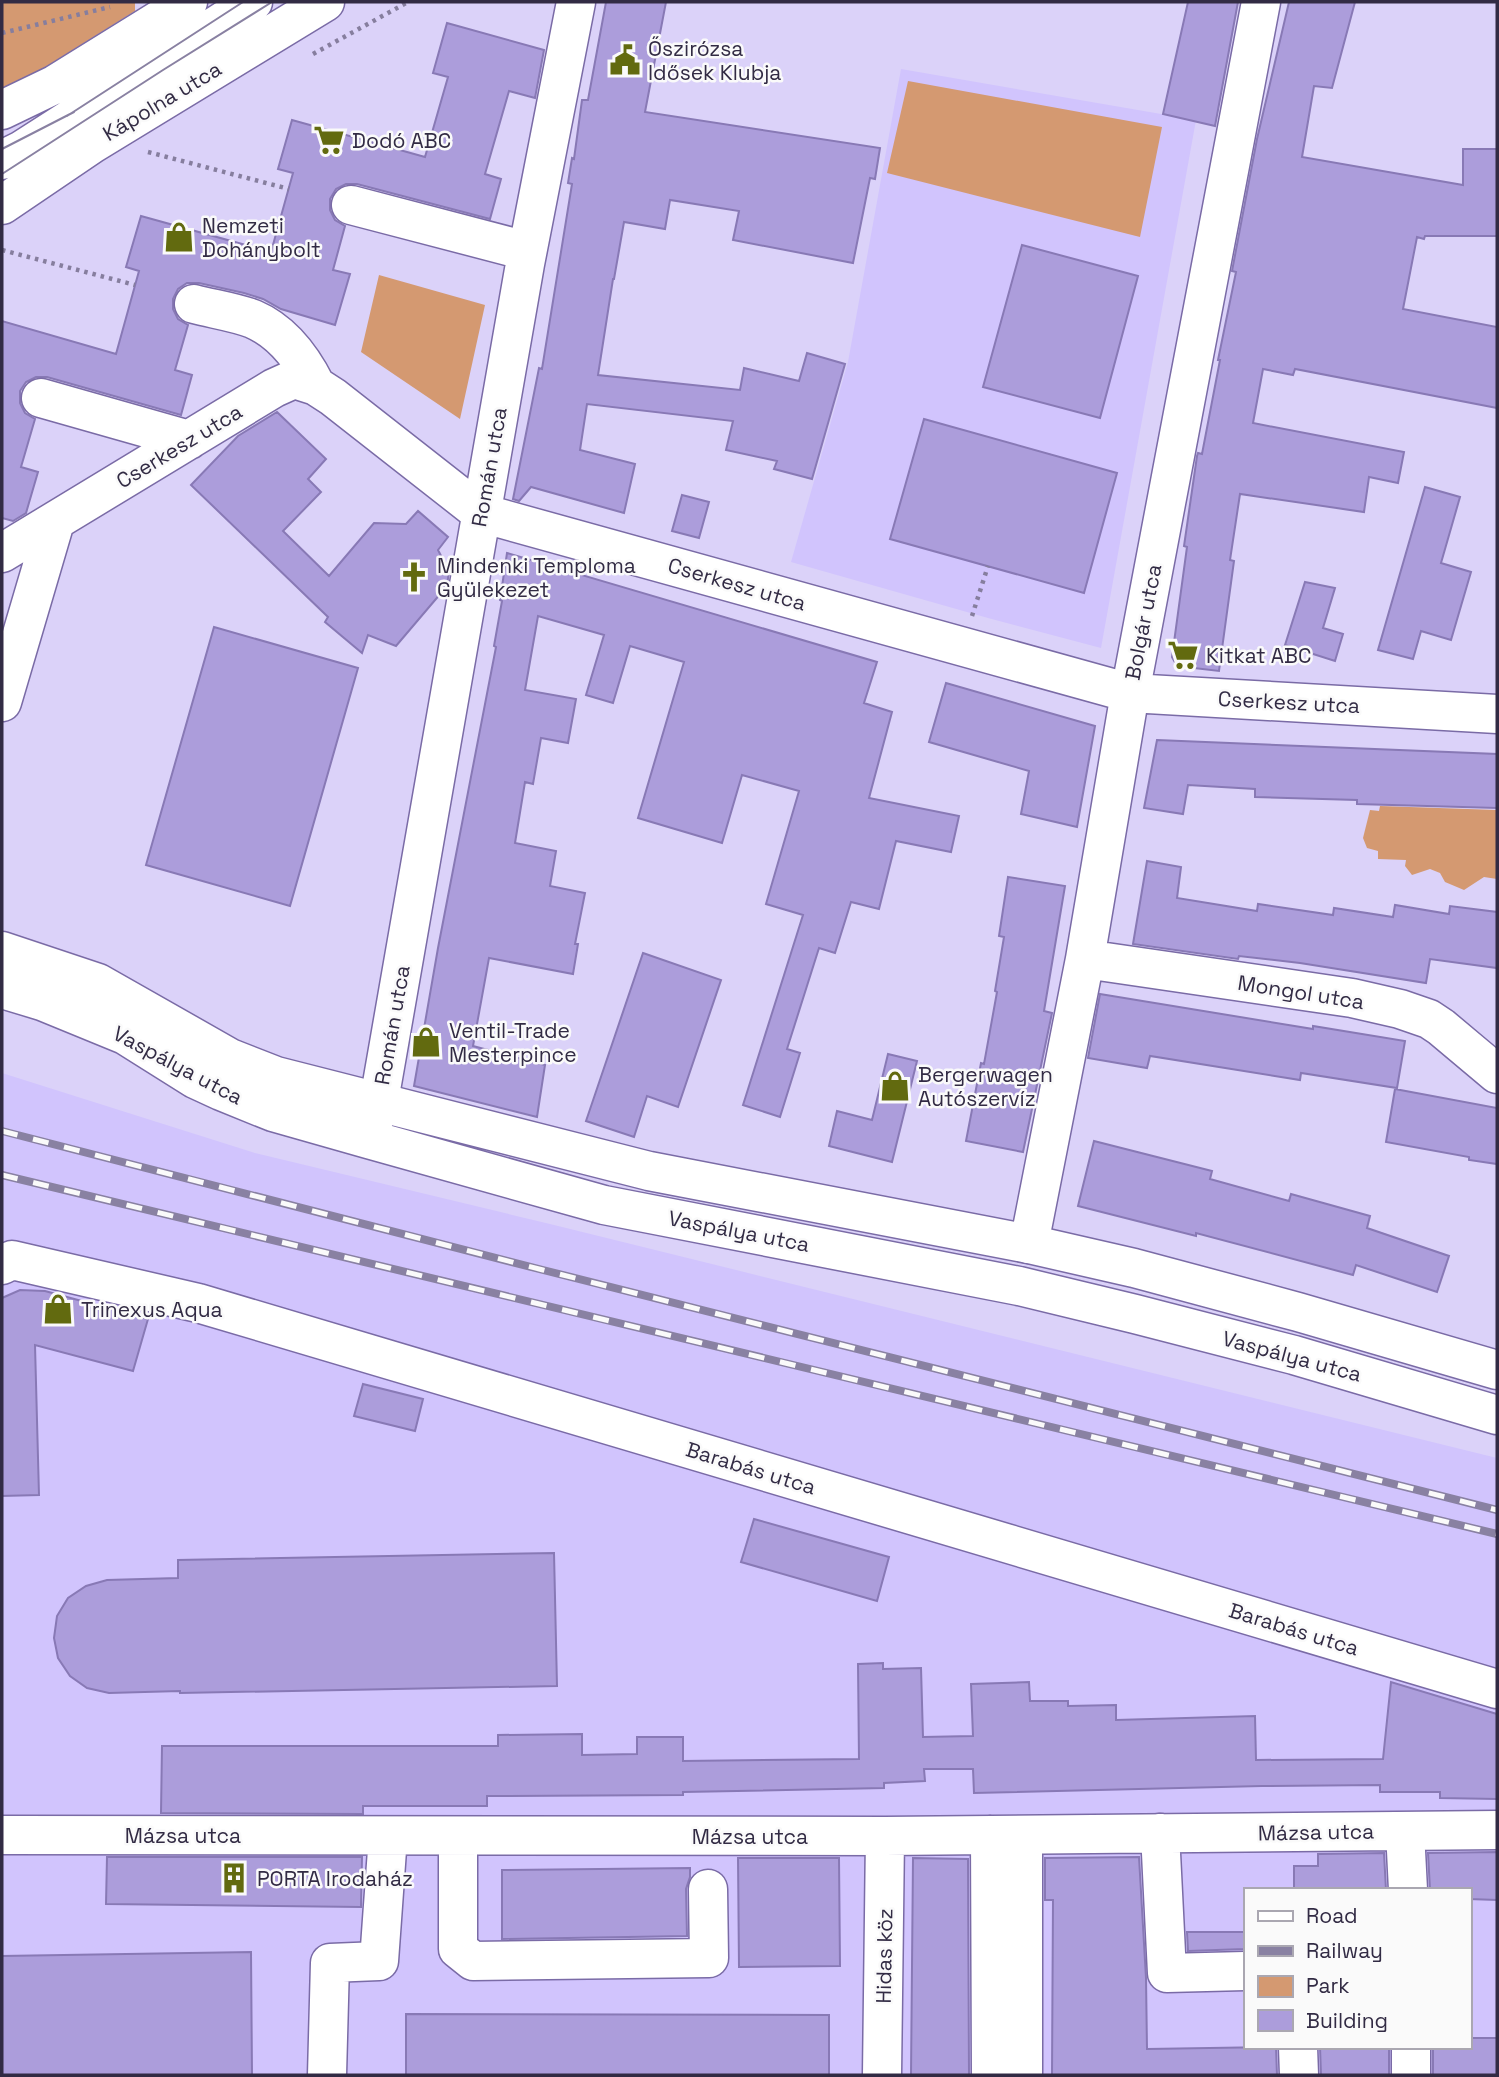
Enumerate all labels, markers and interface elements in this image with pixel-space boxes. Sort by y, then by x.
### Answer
place label: Őszirózsa Idősek Klubja [648,35,781,86]
public building icon: Őszirózsa Idősek Klubja [608,43,642,77]
street label: Kápolna utca [98,55,226,147]
supermarket icon: Dodó ABC [312,123,346,157]
place label: Dodó ABC [352,127,451,154]
place label: Nemzeti Dohánybolt [202,212,321,263]
shop icon: Nemzeti Dohánybolt [162,220,196,254]
street label: Cserkesz utca [111,398,247,494]
street label: Román utca [465,405,513,529]
street label: Cserkesz utca [665,551,809,617]
place label: Mindenki Temploma Gyülekezet [437,552,636,603]
church icon: Mindenki Temploma Gyülekezet [397,560,431,594]
street label: Bolgár utca [1119,562,1167,682]
supermarket icon: Kitkat ABC [1166,638,1200,672]
place label: Kitkat ABC [1206,642,1311,669]
street label: Cserkesz utca [1217,685,1361,719]
street label: Román utca [368,963,416,1087]
street label: Mongol utca [1236,969,1366,1015]
place label: Ventil-Trade Mesterpince [449,1017,577,1068]
street label: Vaspálya utca [108,1019,248,1111]
shop icon: Ventil-Trade Mesterpince [409,1025,443,1059]
place label: Bergerwagen Autószervíz [918,1061,1053,1112]
shop icon: Bergerwagen Autószervíz [878,1069,912,1103]
street label: Vaspálya utca [666,1204,812,1258]
shop icon: Trinexus Aqua [41,1292,75,1326]
place label: Trinexus Aqua [81,1296,223,1323]
street label: Vaspálya utca [1219,1324,1365,1388]
street label: Barabás utca [683,1435,819,1501]
street label: Barabás utca [1226,1596,1362,1662]
street label: Mázsa utca [1258,1817,1374,1847]
street label: Mázsa utca [125,1822,241,1849]
street label: Mázsa utca [692,1823,808,1850]
building icon: PORTA Irodaház [217,1861,251,1895]
place label: PORTA Irodaház [257,1865,413,1892]
legend [1244,1888,1471,2049]
text: Road [1306,1902,1358,1929]
street label: Hidas köz [870,1908,898,2004]
text: Railway [1306,1937,1383,1964]
text: Park [1306,1972,1350,1999]
text: Building [1306,2007,1388,2034]

